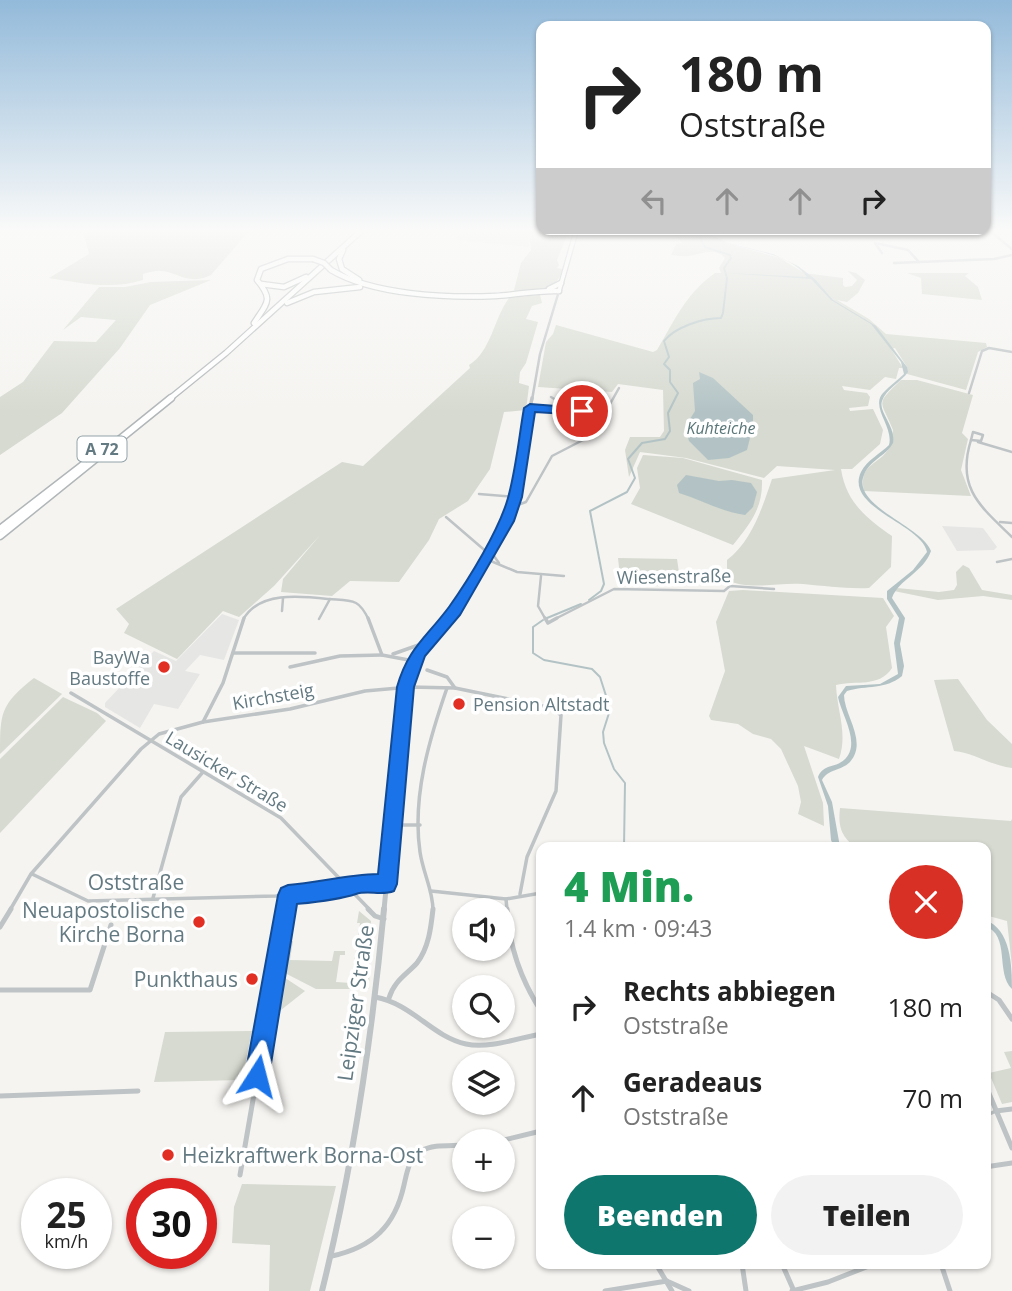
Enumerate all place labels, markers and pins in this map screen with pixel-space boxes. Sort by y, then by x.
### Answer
pin [552,381,612,441]
place label: BayWa Baustoffe [69,645,150,690]
marker: BayWa Baustoffe [156,659,172,675]
place label: Pension Altstadt [473,692,609,716]
marker: Pension Altstadt [451,696,467,712]
place label: Neuapostolische Kirche Borna [22,896,185,948]
marker: Neuapostolische Kirche Borna [191,914,207,930]
place label: Punkthaus [134,965,238,993]
marker: Punkthaus [244,971,260,987]
place label: Heizkraftwerk Borna-Ost [182,1141,423,1169]
marker: Heizkraftwerk Borna-Ost [160,1147,176,1163]

